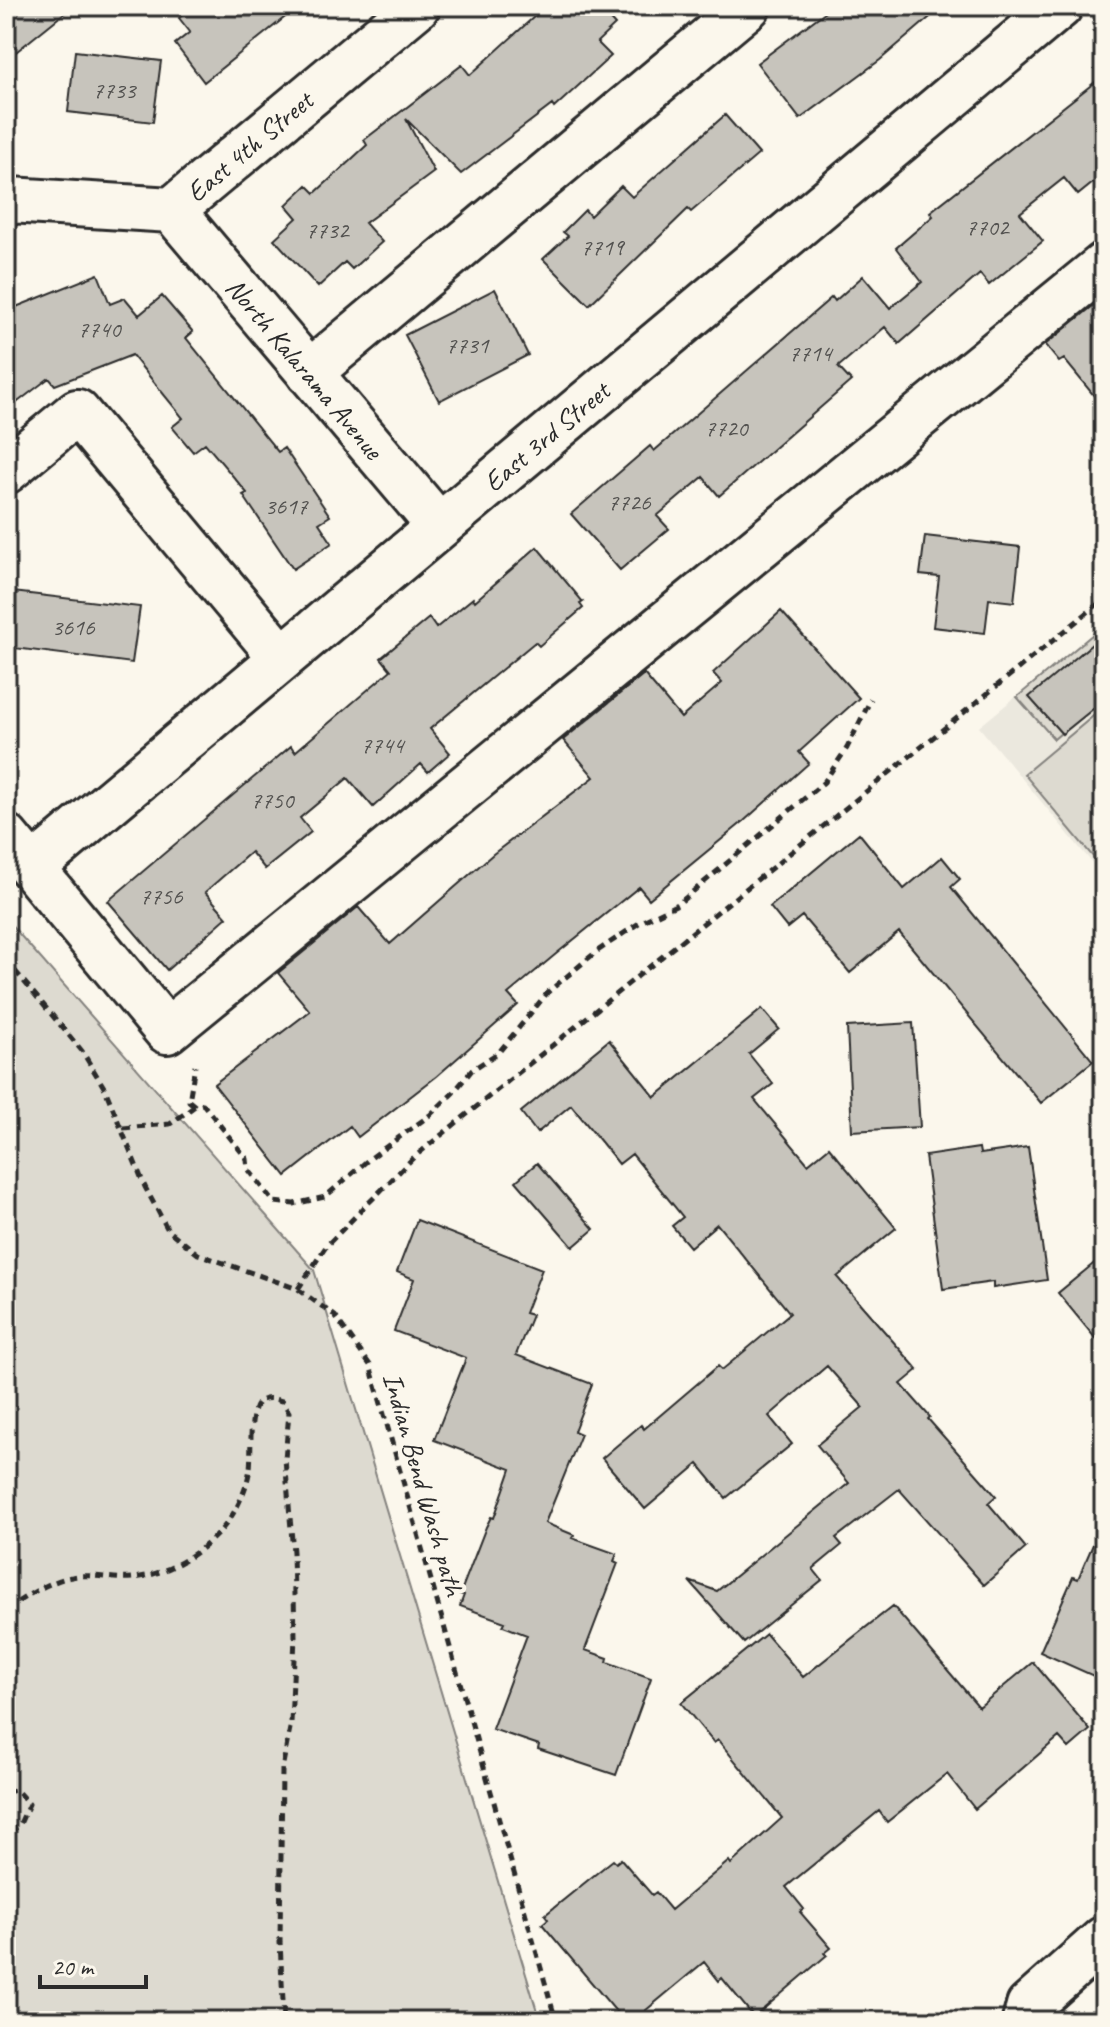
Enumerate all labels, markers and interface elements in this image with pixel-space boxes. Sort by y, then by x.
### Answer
house number: 7733 [92,75,138,105]
street label: East 4th Street [179,82,322,209]
house number: 7702 [965,212,1011,242]
house number: 7732 [305,215,351,245]
house number: 7719 [580,232,626,262]
street label: North Kalarama Avenue [218,270,392,468]
house number: 7740 [77,314,123,344]
house number: 7731 [445,330,490,360]
house number: 7714 [788,338,834,368]
street label: East 3rd Street [476,372,618,499]
house number: 7720 [704,413,750,443]
house number: 7726 [607,487,652,517]
house number: 3617 [264,491,309,521]
house number: 3616 [51,612,96,642]
house number: 7744 [360,730,406,760]
house number: 7750 [250,785,296,815]
house number: 7756 [139,881,184,911]
street label: Indian Bend Wash path [375,1369,473,1602]
scale bar [40,1939,146,1989]
text: 20 m [52,1952,95,1982]

